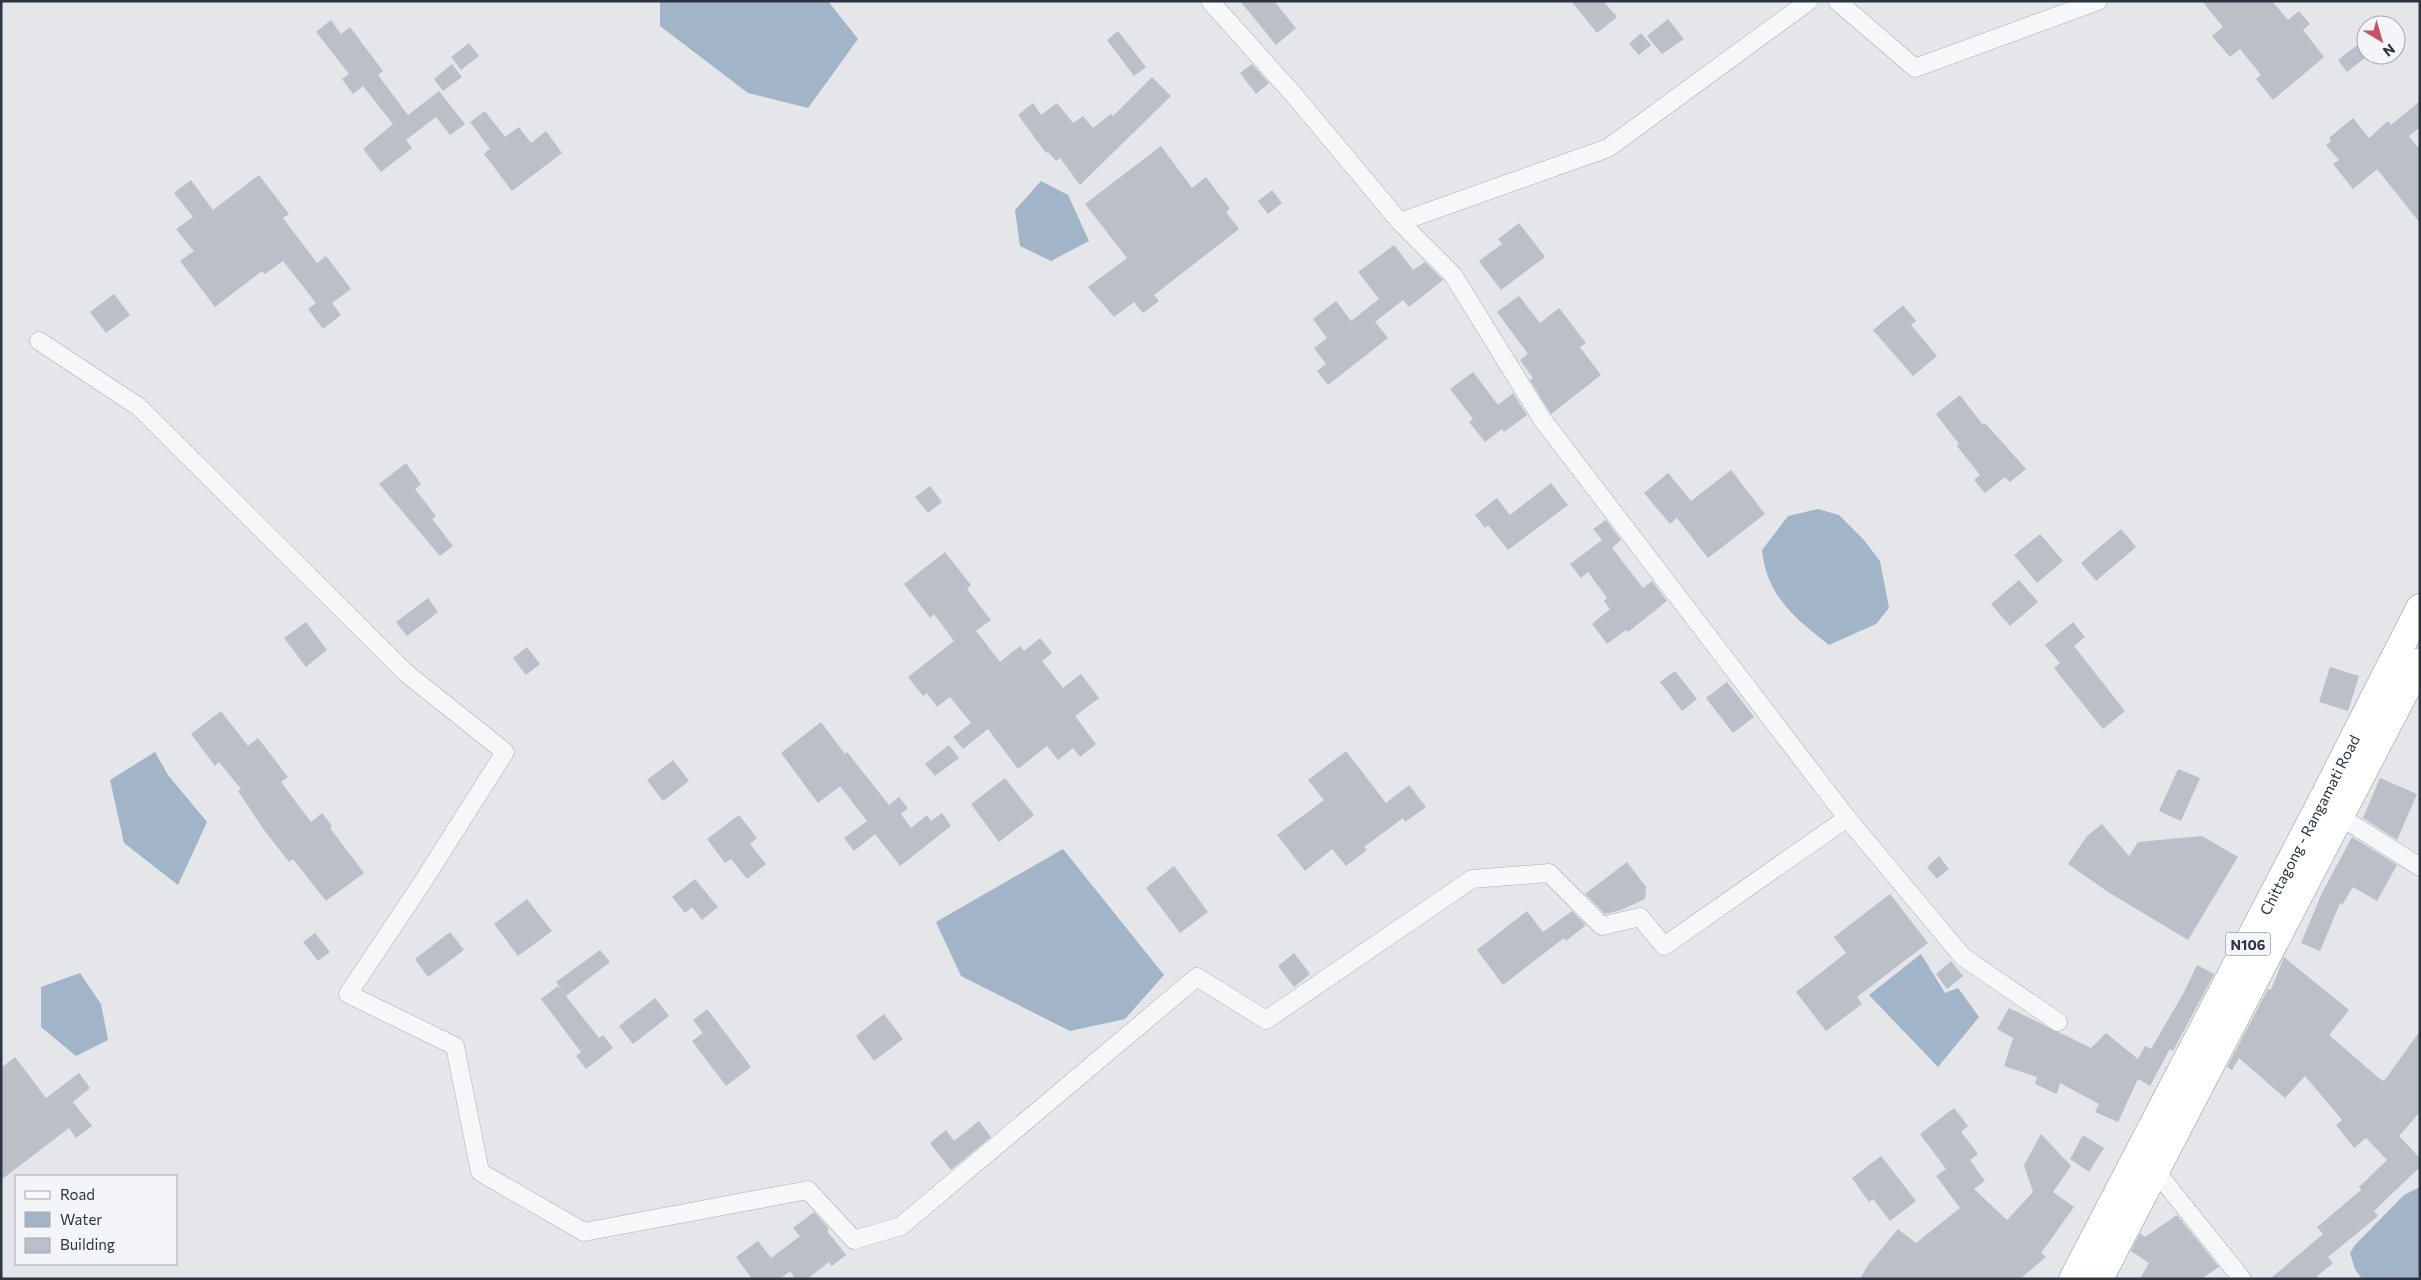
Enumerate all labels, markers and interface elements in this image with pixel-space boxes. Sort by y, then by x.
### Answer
north arrow [2356,15,2406,65]
text: N [2380,41,2399,61]
street label: Chittagong - Rangamati Road [2255,732,2363,918]
road number: N106 [2226,932,2270,956]
legend [15,1175,178,1265]
text: Road [60,1185,95,1203]
text: Water [60,1210,102,1228]
text: Building [60,1235,115,1253]

